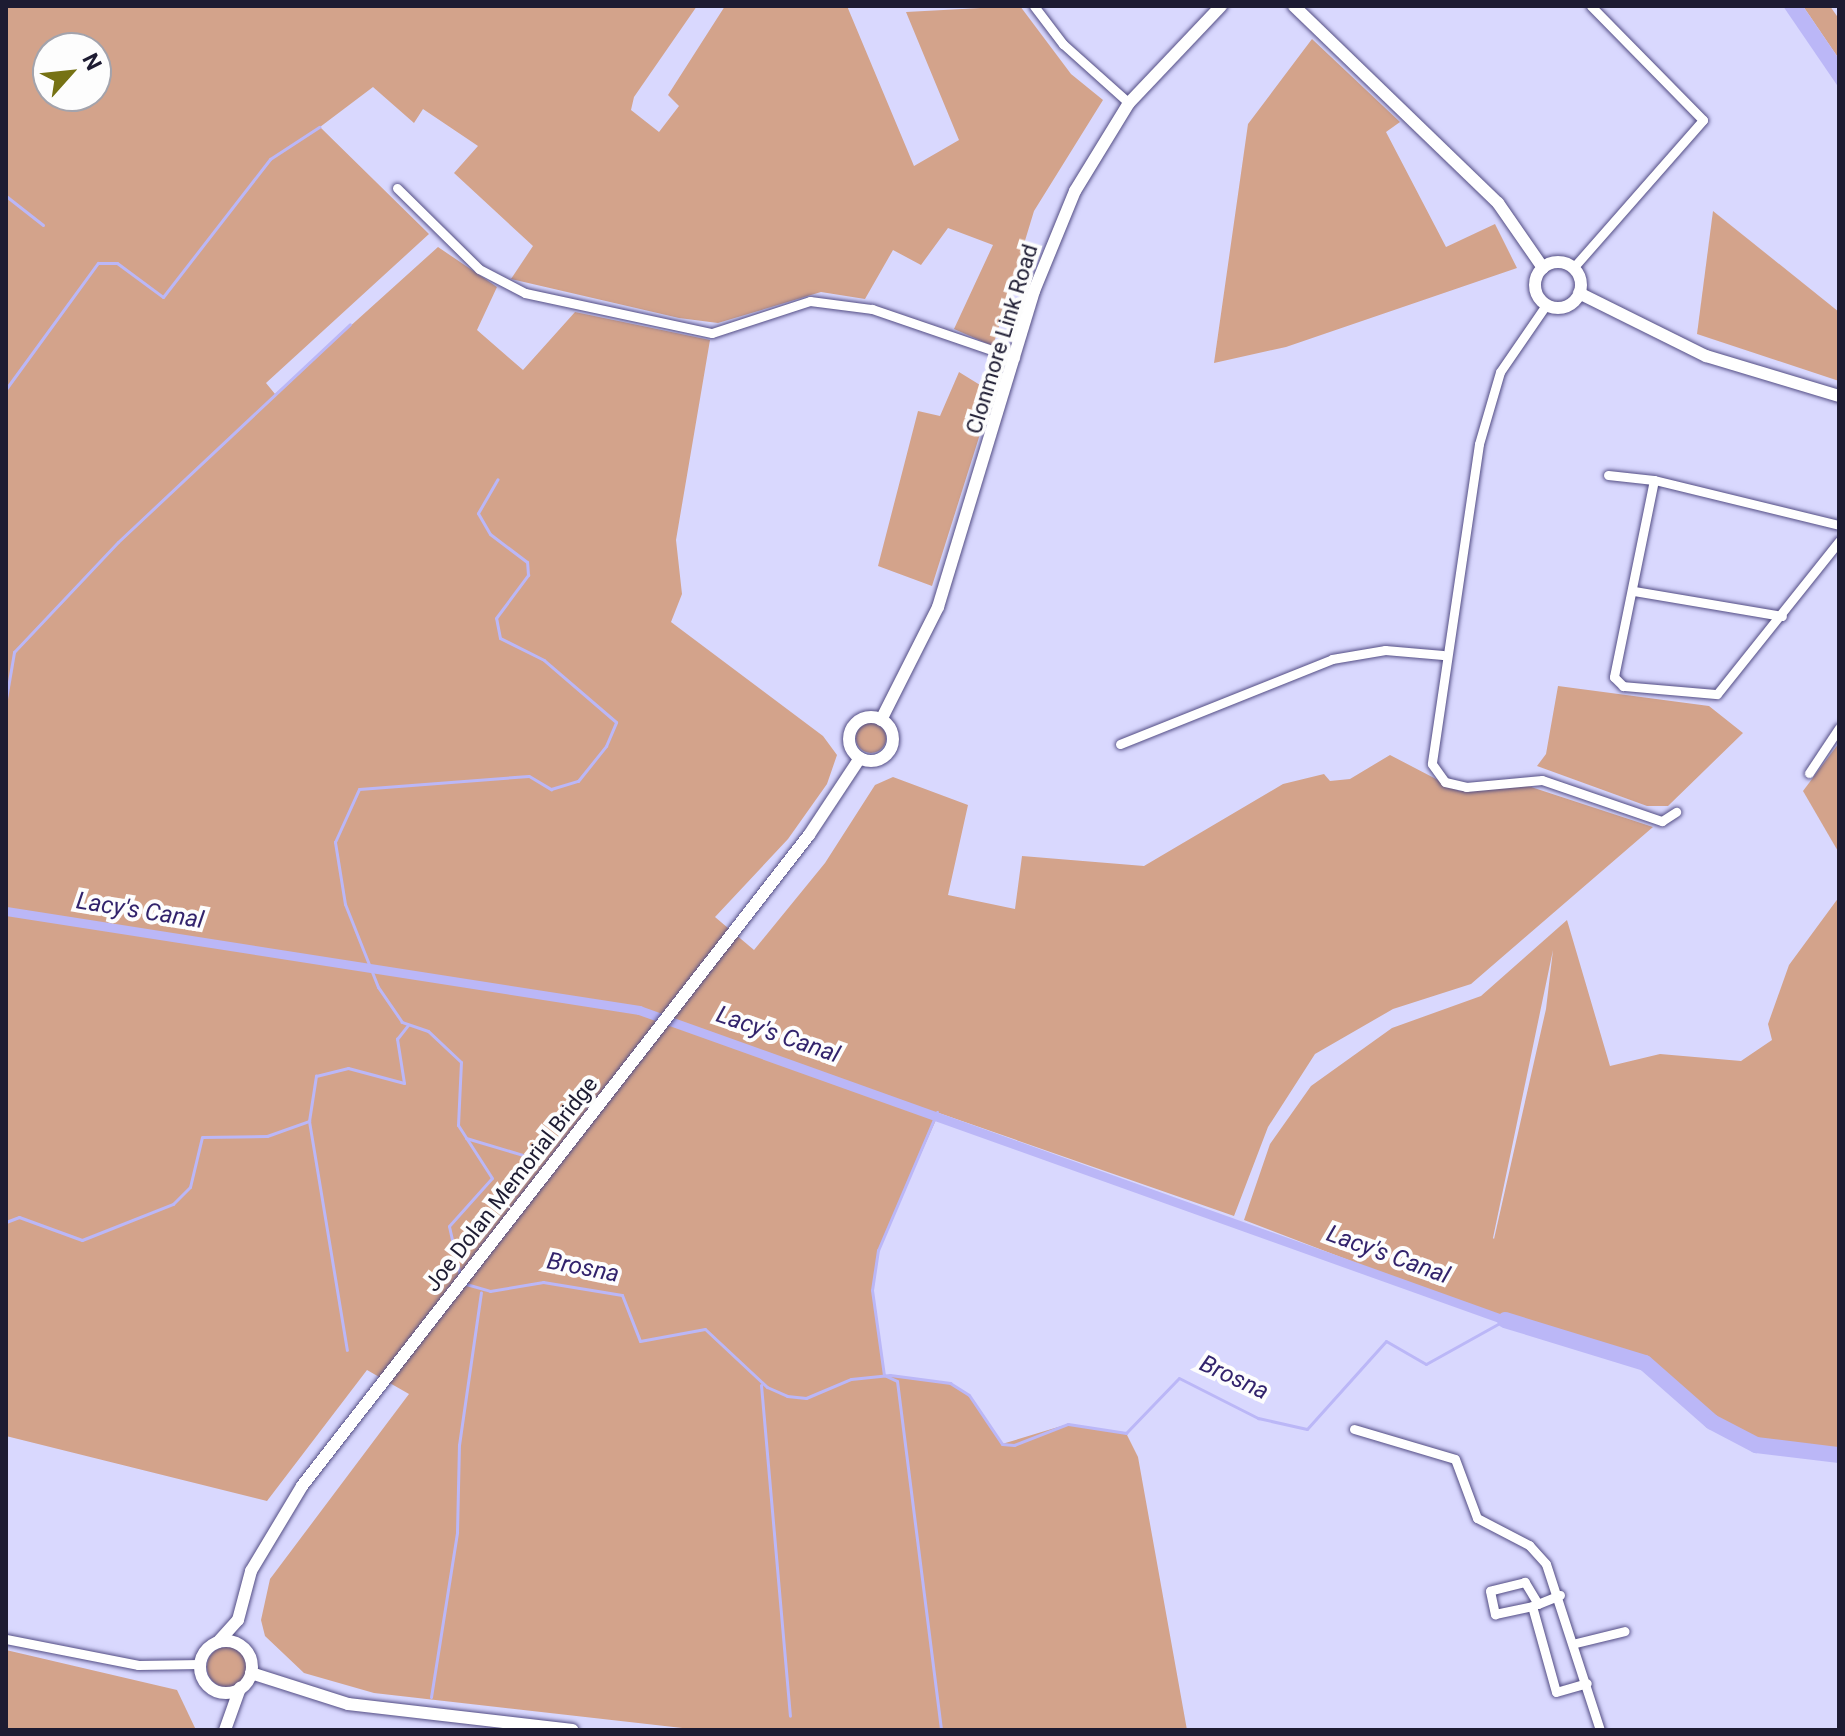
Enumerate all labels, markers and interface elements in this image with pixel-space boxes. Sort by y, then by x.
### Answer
north arrow [32,32,112,112]
text: N [77,49,107,74]
street label: Clonmore Link Road [961,241,1043,437]
water label: Lacy's Canal [74,887,206,935]
water label: Lacy's Canal [713,1000,843,1070]
street label: Joe Dolan Memorial Bridge [419,1071,603,1297]
water label: Lacy's Canal [1323,1219,1453,1291]
water label: Brosna [544,1247,622,1289]
water label: Brosna [1195,1350,1273,1406]

